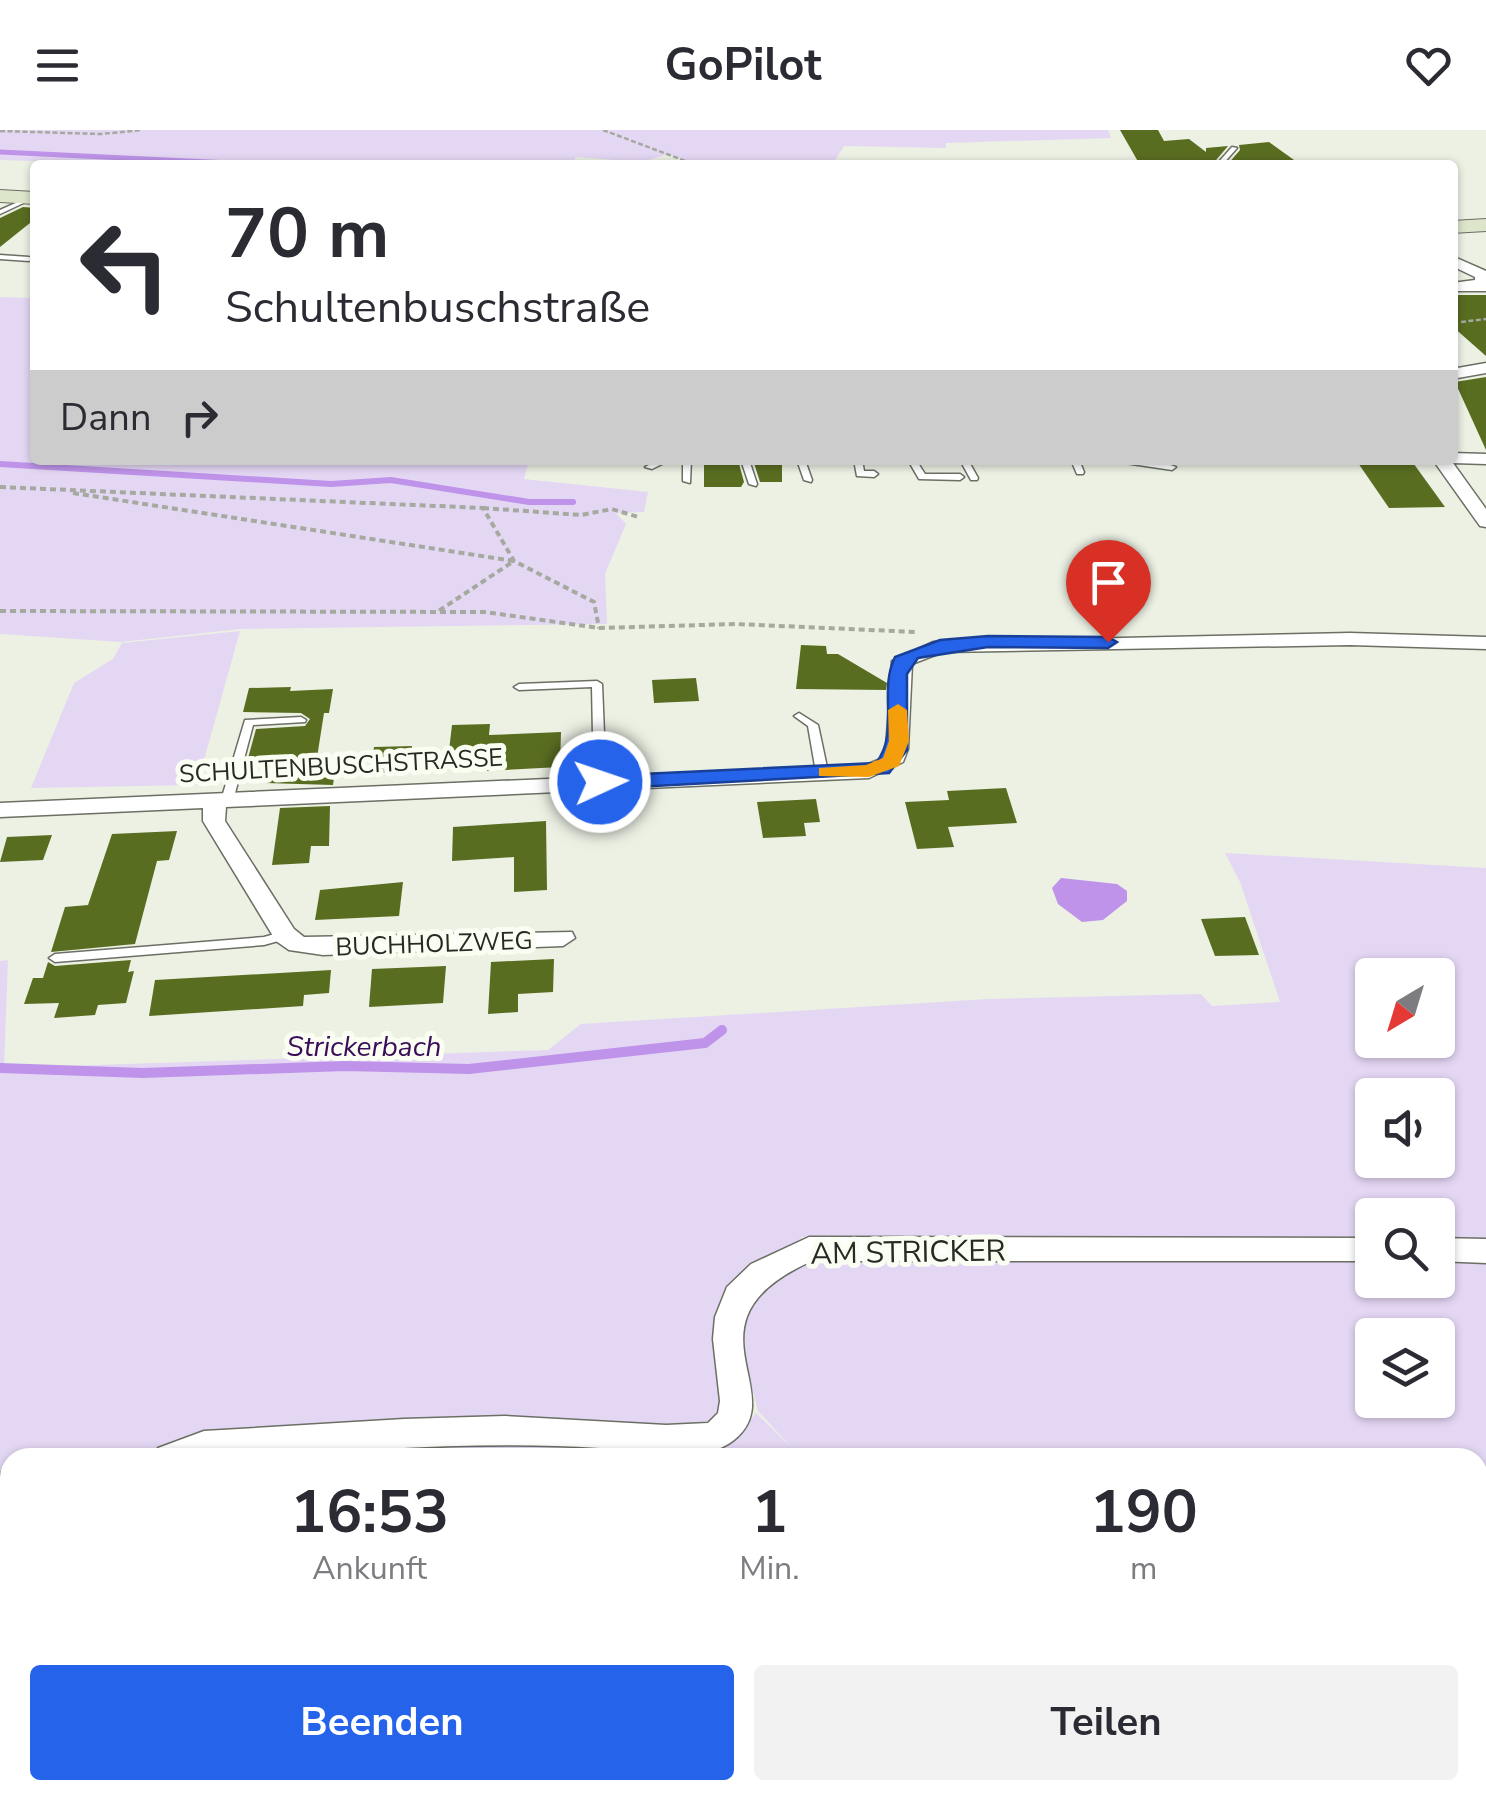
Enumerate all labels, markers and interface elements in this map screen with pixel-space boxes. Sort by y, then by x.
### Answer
text: GoPilot [665,35,821,96]
icon: menu [30,38,85,93]
icon: heart [1401,38,1456,93]
text: 70 m [225,186,389,282]
icon: left [60,200,190,330]
text: Schultenbuschstraße [225,277,650,338]
icon: right [172,390,227,445]
text: Dann [60,392,152,443]
pin [1066,540,1151,643]
icon: arrive [1081,555,1136,610]
position arrow [548,730,652,834]
street label: SCHULTENBUSCHSTRASSE [178,741,504,791]
street label: BUCHHOLZWEG [335,924,533,964]
north arrow [1355,958,1455,1058]
map controls [1355,958,1455,1418]
water label: Strickerbach [286,1028,442,1066]
button: sound [1355,1078,1455,1178]
button: search [1355,1198,1455,1298]
street label: AM STRICKER [810,1230,1006,1275]
button: layers [1355,1318,1455,1418]
text: 16:53 [290,1471,449,1553]
text: 1 [751,1471,787,1553]
text: 190 [1090,1471,1198,1553]
text: Ankunft [312,1547,427,1590]
text: Min. [739,1547,800,1590]
text: m [1130,1547,1157,1590]
button: Beenden [30,1665,734,1780]
button: Teilen [754,1665,1458,1780]

